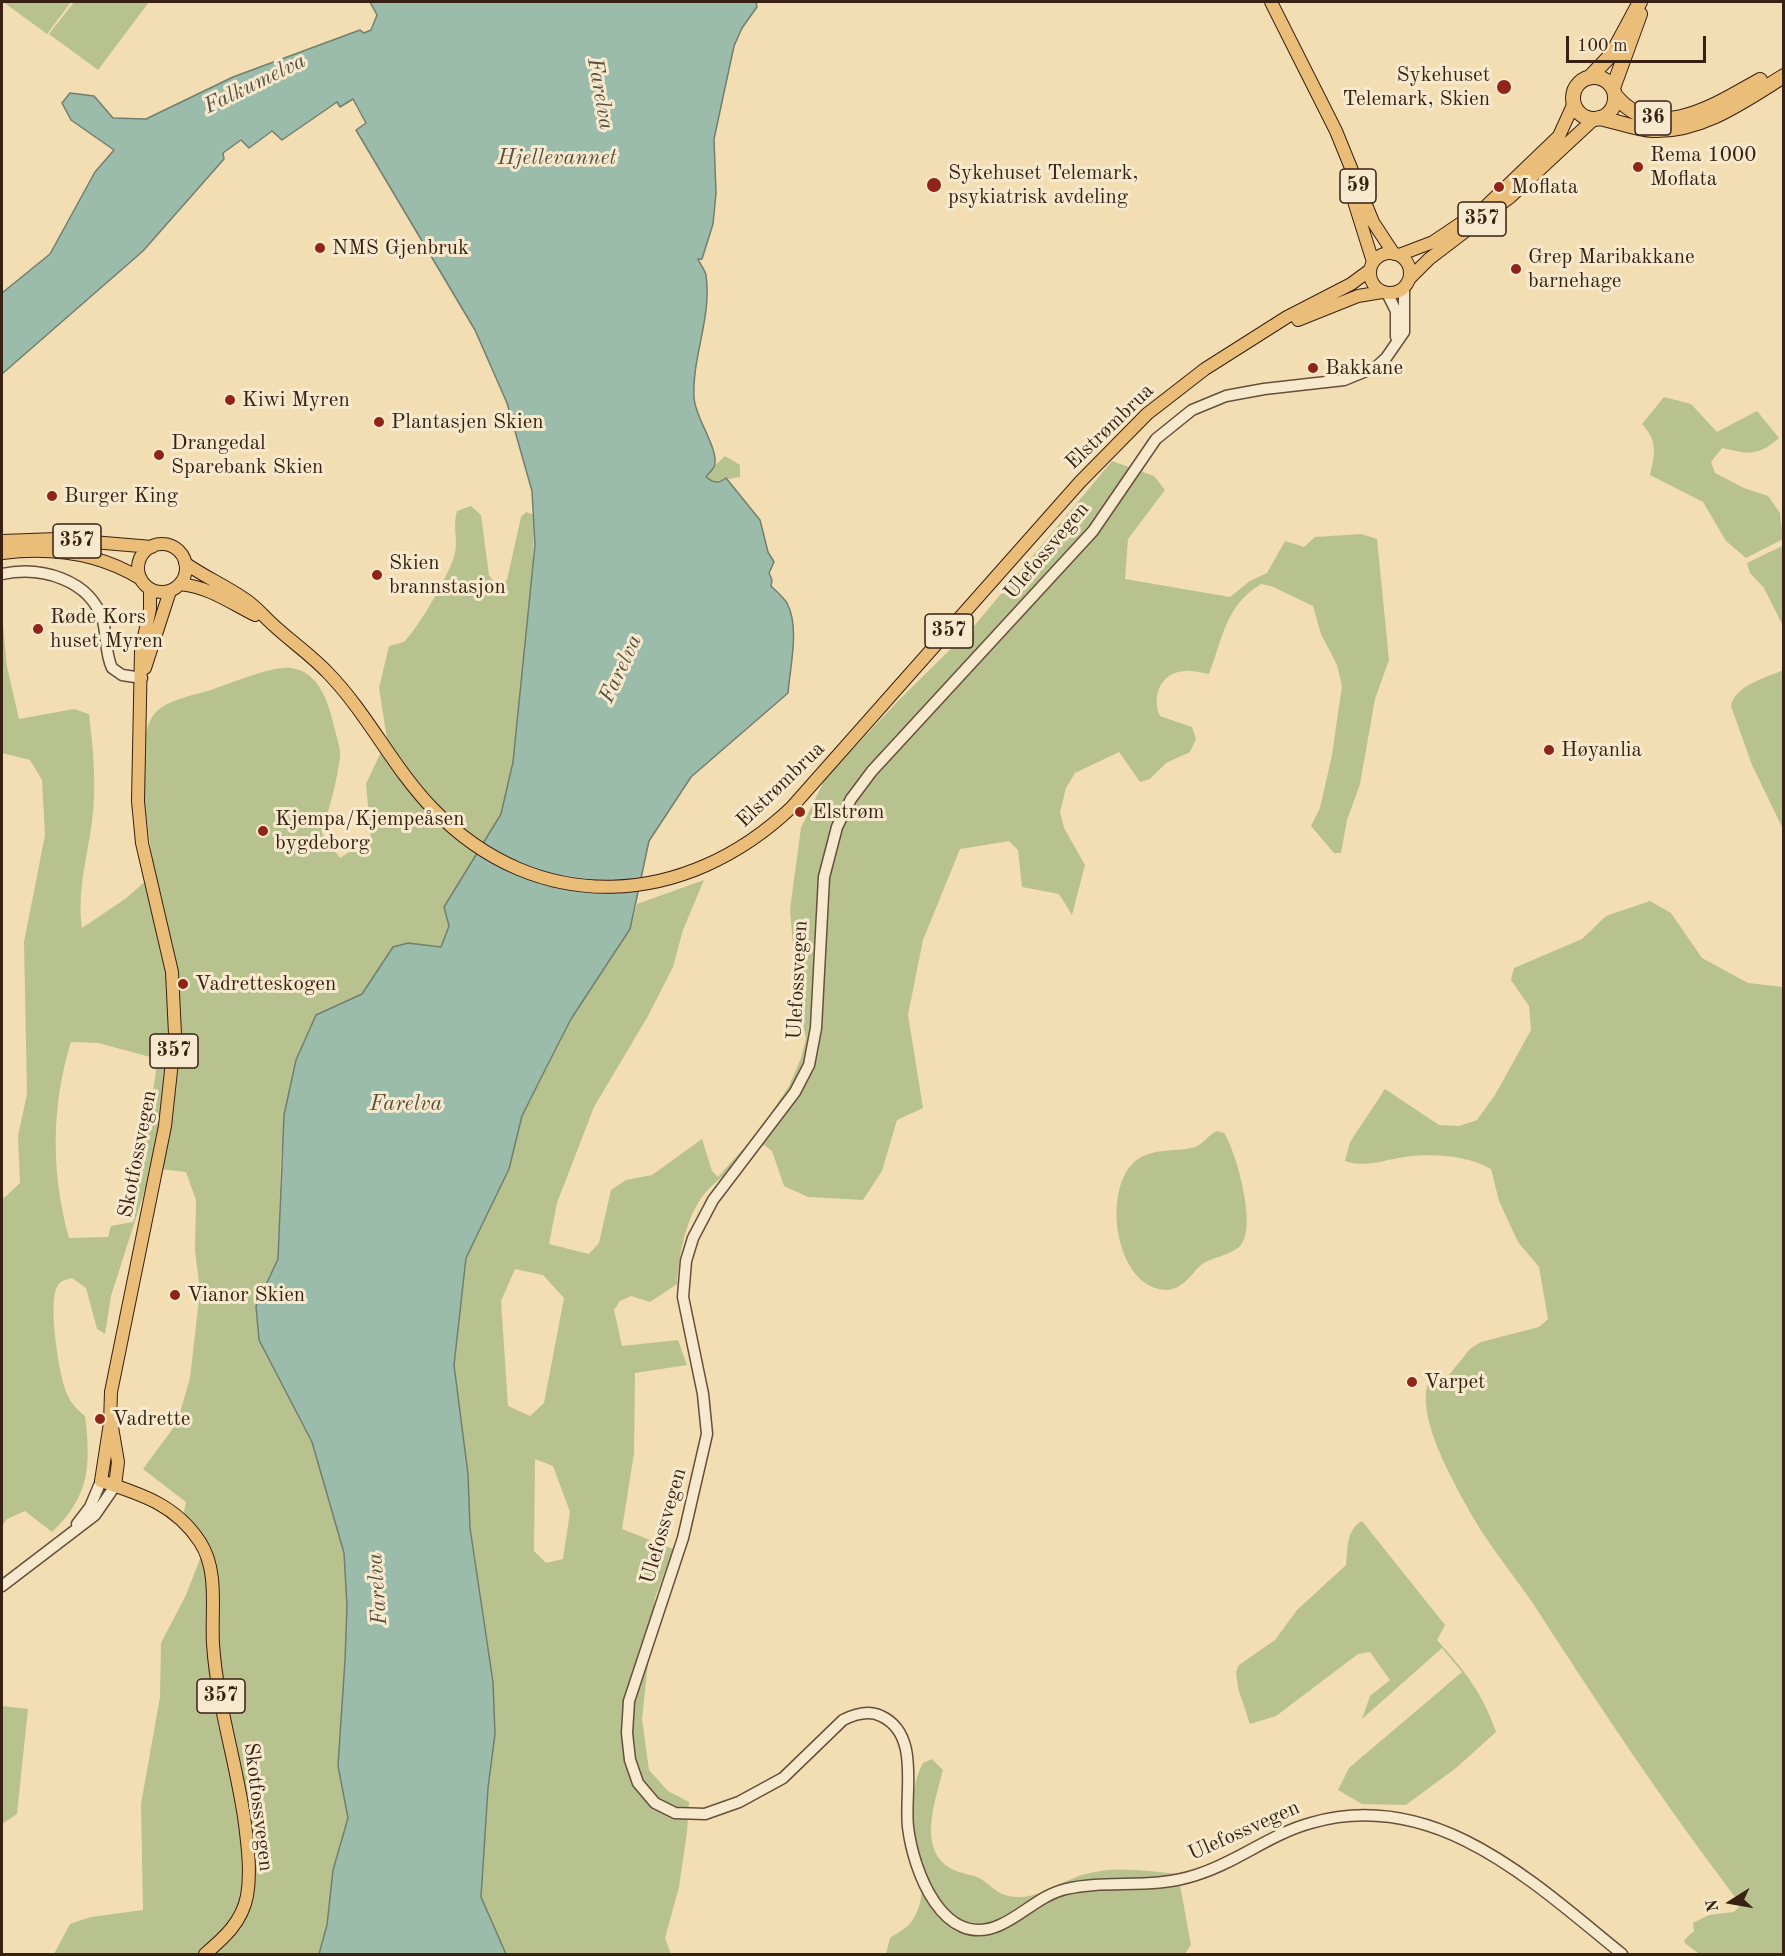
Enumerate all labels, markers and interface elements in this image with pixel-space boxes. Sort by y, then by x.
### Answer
scale bar [1569,24,1708,62]
text: 100 m [1577,37,1628,55]
water label: Falkumelva [200,48,310,120]
water label: Farelva [581,56,619,132]
place label: Sykehuset Telemark, Skien [1342,62,1490,112]
marker: Sykehuset Telemark, Skien [1495,78,1513,96]
road number: 36 [1635,101,1671,135]
place label: Rema 1000 Moflata [1650,142,1756,192]
water label: Hjellevannet [498,145,616,171]
place label: Sykehuset Telemark, psykiatrisk avdeling [948,160,1138,210]
marker: Rema 1000 Moflata [1631,160,1645,174]
road number: 59 [1340,169,1376,203]
place label: Moflata [1511,174,1578,200]
marker: Sykehuset Telemark, psykiatrisk avdeling [925,176,943,194]
marker: Moflata [1492,180,1506,194]
road number: 357 [1458,202,1506,236]
place label: NMS Gjenbruk [332,235,469,261]
marker: NMS Gjenbruk [313,241,327,255]
place label: Grep Maribakkane barnehage [1528,244,1695,294]
marker: Grep Maribakkane barnehage [1509,262,1523,276]
place label: Bakkane [1325,355,1403,381]
marker: Bakkane [1306,361,1320,375]
street label: Elstrømbrua [1061,379,1159,475]
place label: Kiwi Myren [242,387,350,413]
marker: Kiwi Myren [223,393,237,407]
place label: Plantasjen Skien [391,409,544,435]
marker: Plantasjen Skien [372,415,386,429]
place label: Drangedal Sparebank Skien [171,430,323,480]
marker: Drangedal Sparebank Skien [152,448,166,462]
place label: Burger King [64,483,178,509]
marker: Burger King [45,489,59,503]
street label: Ulefossvegen [999,497,1095,605]
road number: 357 [53,524,101,558]
place label: Skien brannstasjon [389,550,506,600]
marker: Skien brannstasjon [370,568,384,582]
place label: Røde Kors huset Myren [50,604,163,654]
road number: 357 [925,614,973,648]
marker: Røde Kors huset Myren [31,622,45,636]
water label: Farelva [594,631,648,707]
street label: Elstrømbrua [732,737,830,833]
place label: Høyanlia [1561,737,1642,763]
marker: Høyanlia [1542,743,1556,757]
place label: Elstrøm [812,799,884,825]
marker: Elstrøm [793,805,807,819]
place label: Kjempa/Kjempeåsen bygdeborg [275,806,465,856]
marker: Kjempa/Kjempeåsen bygdeborg [256,824,270,838]
street label: Ulefossvegen [782,920,814,1040]
place label: Vadretteskogen [195,971,336,997]
marker: Vadretteskogen [176,977,190,991]
road number: 357 [150,1034,198,1068]
street label: Skotfossvegen [113,1088,163,1220]
water label: Farelva [370,1091,442,1117]
place label: Vianor Skien [187,1282,305,1308]
marker: Vianor Skien [168,1288,182,1302]
place label: Varpet [1424,1369,1485,1395]
marker: Varpet [1405,1375,1419,1389]
place label: Vadrette [112,1406,190,1432]
marker: Vadrette [93,1412,107,1426]
street label: Ulefossvegen [635,1465,693,1587]
water label: Farelva [362,1552,394,1626]
road number: 357 [197,1679,245,1713]
street label: Skotfossvegen [238,1741,278,1873]
street label: Ulefossvegen [1184,1795,1304,1867]
north arrow [1701,1872,1761,1932]
text: N [1704,1898,1722,1913]

